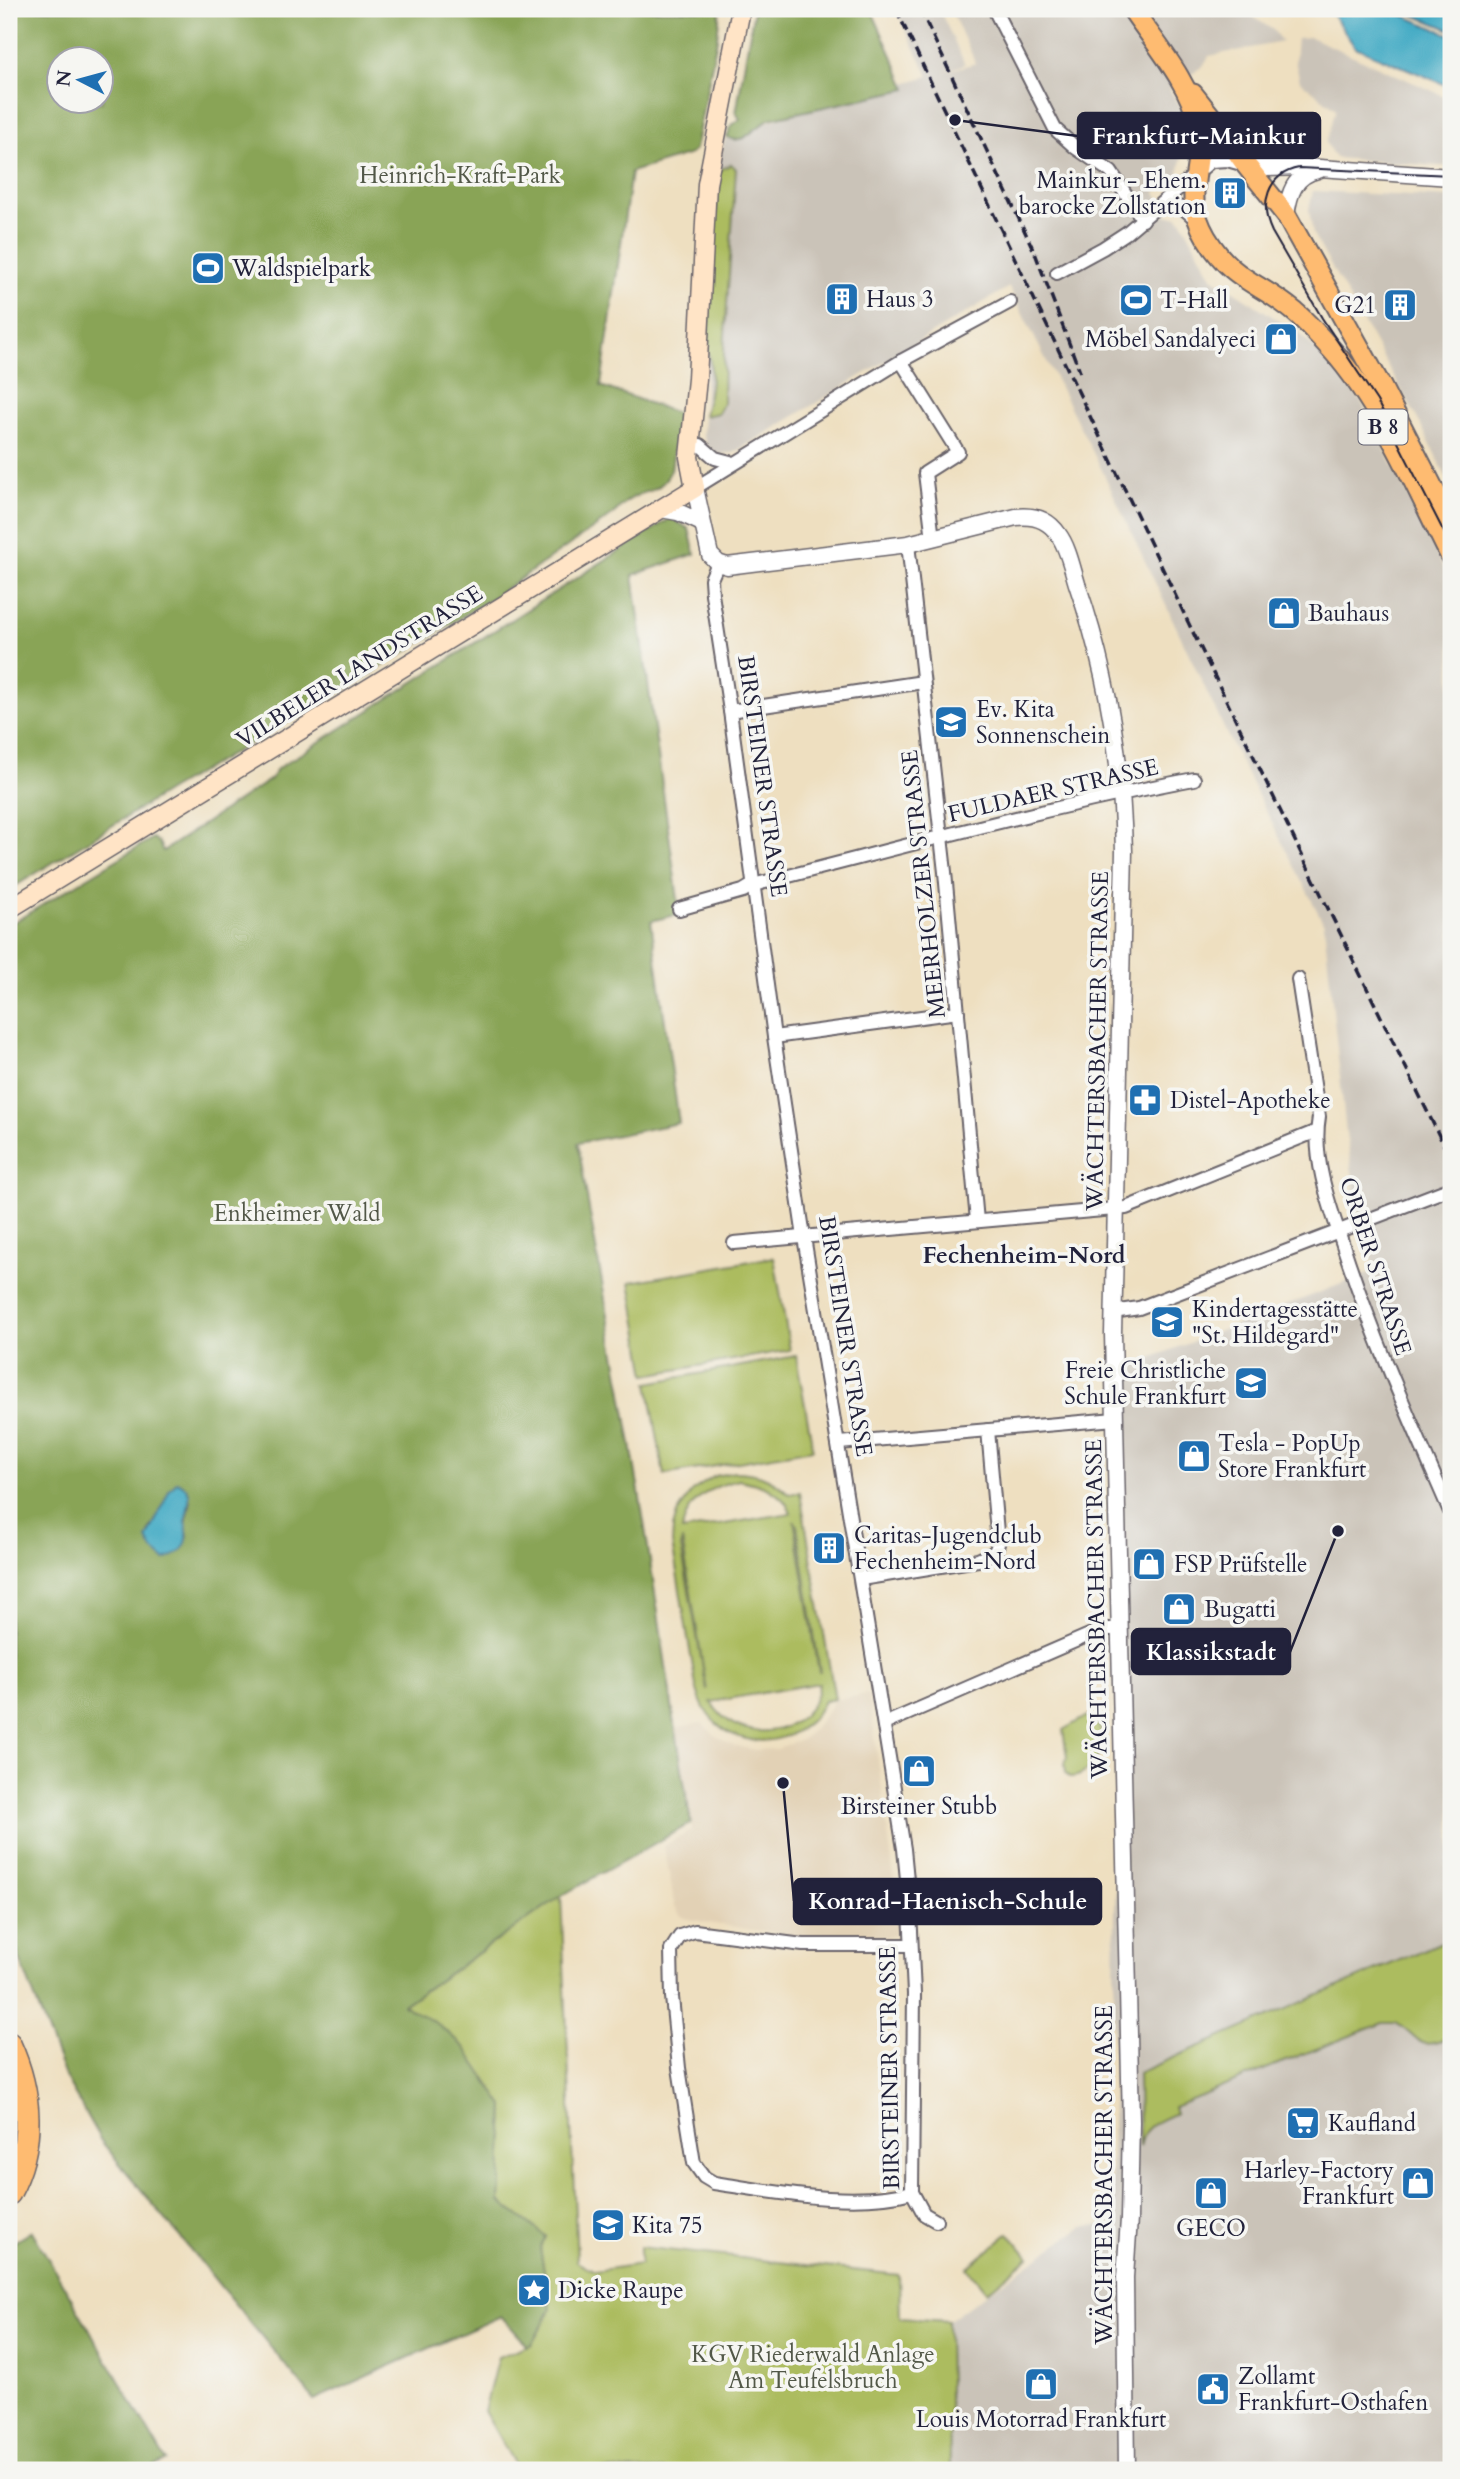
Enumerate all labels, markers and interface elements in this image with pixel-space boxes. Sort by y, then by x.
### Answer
north arrow [46,46,116,116]
text: N [50,68,78,88]
callout: Frankfurt-Mainkur [1078,113,1320,158]
text: Frankfurt-Mainkur [1092,120,1307,153]
park label: Heinrich-Kraft-Park [359,160,562,191]
place label: Mainkur - Ehem. barocke Zollstation [1019,165,1206,222]
building icon: Mainkur - Ehem. barocke Zollstation [1211,174,1249,212]
sports icon: Waldspielpark [189,249,227,287]
place label: Waldspielpark [231,253,372,284]
building icon: Haus 3 [823,280,861,318]
sports icon: T-Hall [1117,281,1155,319]
place label: Haus 3 [866,284,933,315]
place label: T-Hall [1160,285,1228,316]
building icon: G21 [1381,286,1419,324]
place label: G21 [1334,290,1376,321]
shop icon: Möbel Sandalyeci [1262,320,1300,358]
place label: Möbel Sandalyeci [1085,324,1256,355]
road number: B 8 [1358,410,1408,444]
street label: VILBELER LANDSTRASSE [230,578,488,755]
shop icon: Bauhaus [1265,594,1303,632]
place label: Bauhaus [1308,598,1389,629]
street label: BIRSTEINER STRASSE [730,653,795,899]
place label: Ev. Kita Sonnenschein [976,694,1110,751]
school or university icon: Ev. Kita Sonnenschein [932,703,970,741]
street label: MEERHOLZER STRASSE [894,748,953,1020]
street label: FULDAER STRASSE [945,751,1161,830]
street label: WÄCHTERSBACHER STRASSE [1079,871,1116,1212]
pharmacy icon: Distel-Apotheke [1126,1081,1164,1119]
place label: Distel-Apotheke [1170,1085,1331,1116]
street label: ORBER STRASSE [1332,1173,1419,1359]
park label: Enkheimer Wald [213,1198,381,1229]
street label: BIRSTEINER STRASSE [811,1213,880,1459]
district label: Fechenheim-Nord [922,1239,1126,1272]
place label: Kindertagesstätte "St. Hildegard" [1192,1294,1358,1351]
school or university icon: Kindertagesstätte "St. Hildegard" [1148,1303,1186,1341]
place label: Freie Christliche Schule Frankfurt [1064,1355,1226,1412]
school or university icon: Freie Christliche Schule Frankfurt [1232,1364,1270,1402]
place label: Tesla - PopUp Store Frankfurt [1218,1428,1366,1485]
shop icon: Tesla - PopUp Store Frankfurt [1175,1437,1213,1475]
street label: WÄCHTERSBACHER STRASSE [1078,1439,1115,1780]
place label: Caritas-Jugendclub Fechenheim-Nord [854,1520,1042,1577]
building icon: Caritas-Jugendclub Fechenheim-Nord [810,1529,848,1567]
shop icon: FSP Prüfstelle [1130,1545,1168,1583]
place label: FSP Prüfstelle [1174,1549,1308,1580]
shop icon: Bugatti [1160,1590,1198,1628]
place label: Bugatti [1204,1594,1276,1625]
callout: Klassikstadt [1132,1629,1290,1674]
text: Klassikstadt [1146,1636,1277,1669]
shop icon: Birsteiner Stubb [900,1752,938,1790]
place label: Birsteiner Stubb [841,1791,997,1822]
callout: Konrad-Haenisch-Schule [794,1879,1101,1924]
text: Konrad-Haenisch-Schule [809,1885,1087,1918]
street label: BIRSTEINER STRASSE [872,1946,907,2190]
street label: WÄCHTERSBACHER STRASSE [1089,2005,1120,2346]
supermarket icon: Kaufland [1284,2104,1322,2142]
place label: Kaufland [1328,2108,1417,2139]
place label: Harley-Factory Frankfurt [1244,2155,1394,2212]
shop icon: Harley-Factory Frankfurt [1399,2164,1437,2202]
shop icon: GECO [1192,2174,1230,2212]
school or university icon: Kita 75 [589,2206,627,2244]
place label: Kita 75 [632,2210,703,2241]
place label: GECO [1176,2213,1246,2244]
place icon: Dicke Raupe [515,2271,553,2309]
place label: Dicke Raupe [558,2275,684,2306]
park label: KGV Riederwald Anlage Am Teufelsbruch [691,2339,935,2396]
place label: Zollamt Frankfurt-Osthafen [1238,2361,1428,2418]
shop icon: Louis Motorrad Frankfurt [1022,2365,1060,2403]
public building icon: Zollamt Frankfurt-Osthafen [1194,2370,1232,2408]
place label: Louis Motorrad Frankfurt [916,2404,1166,2435]

